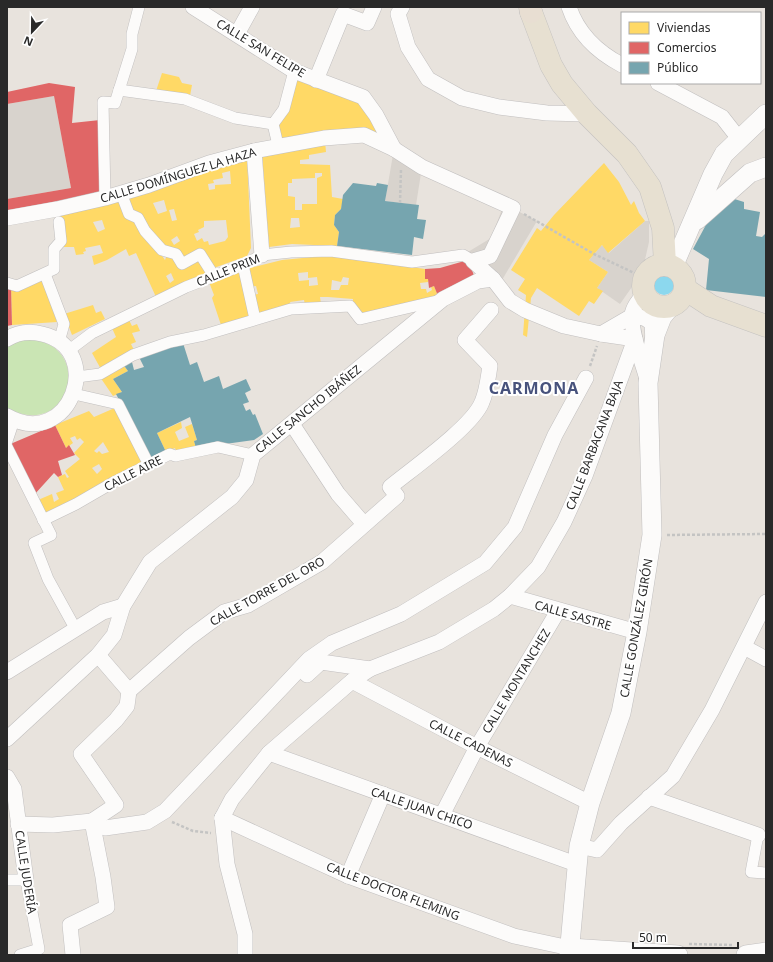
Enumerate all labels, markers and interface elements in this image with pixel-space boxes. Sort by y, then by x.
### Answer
north arrow [12,12,52,52]
legend [621,12,761,84]
street label: CALLE SAN FELIPE [213,15,309,81]
text: Viviendas [657,19,711,36]
text: N [21,33,35,50]
text: Comercios [657,39,717,56]
text: Público [657,59,698,76]
street label: CALLE DOMÍNGUEZ LA HAZA [98,143,258,207]
street label: CALLE PRIM [194,250,262,290]
street label: CALLE SANCHO IBÁÑEZ [251,361,365,457]
district label: CARMONA [489,377,579,399]
street label: CALLE BARBACANA BAJA [561,377,627,512]
street label: CALLE AIRE [101,451,165,495]
street label: CALLE TORRE DEL ORO [206,552,328,630]
street label: CALLE GONZÁLEZ GIRÓN [615,557,657,699]
street label: CALLE SASTRE [533,596,613,634]
street label: CALLE MONTANCHEZ [478,625,554,737]
street label: CALLE CADENAS [426,715,516,772]
street label: CALLE JUAN CHICO [369,783,475,833]
street label: CALLE JUDERÍA [11,829,41,915]
street label: CALLE DOCTOR FLEMING [324,858,462,924]
scale bar [633,924,738,950]
text: 50 m [639,929,667,946]

